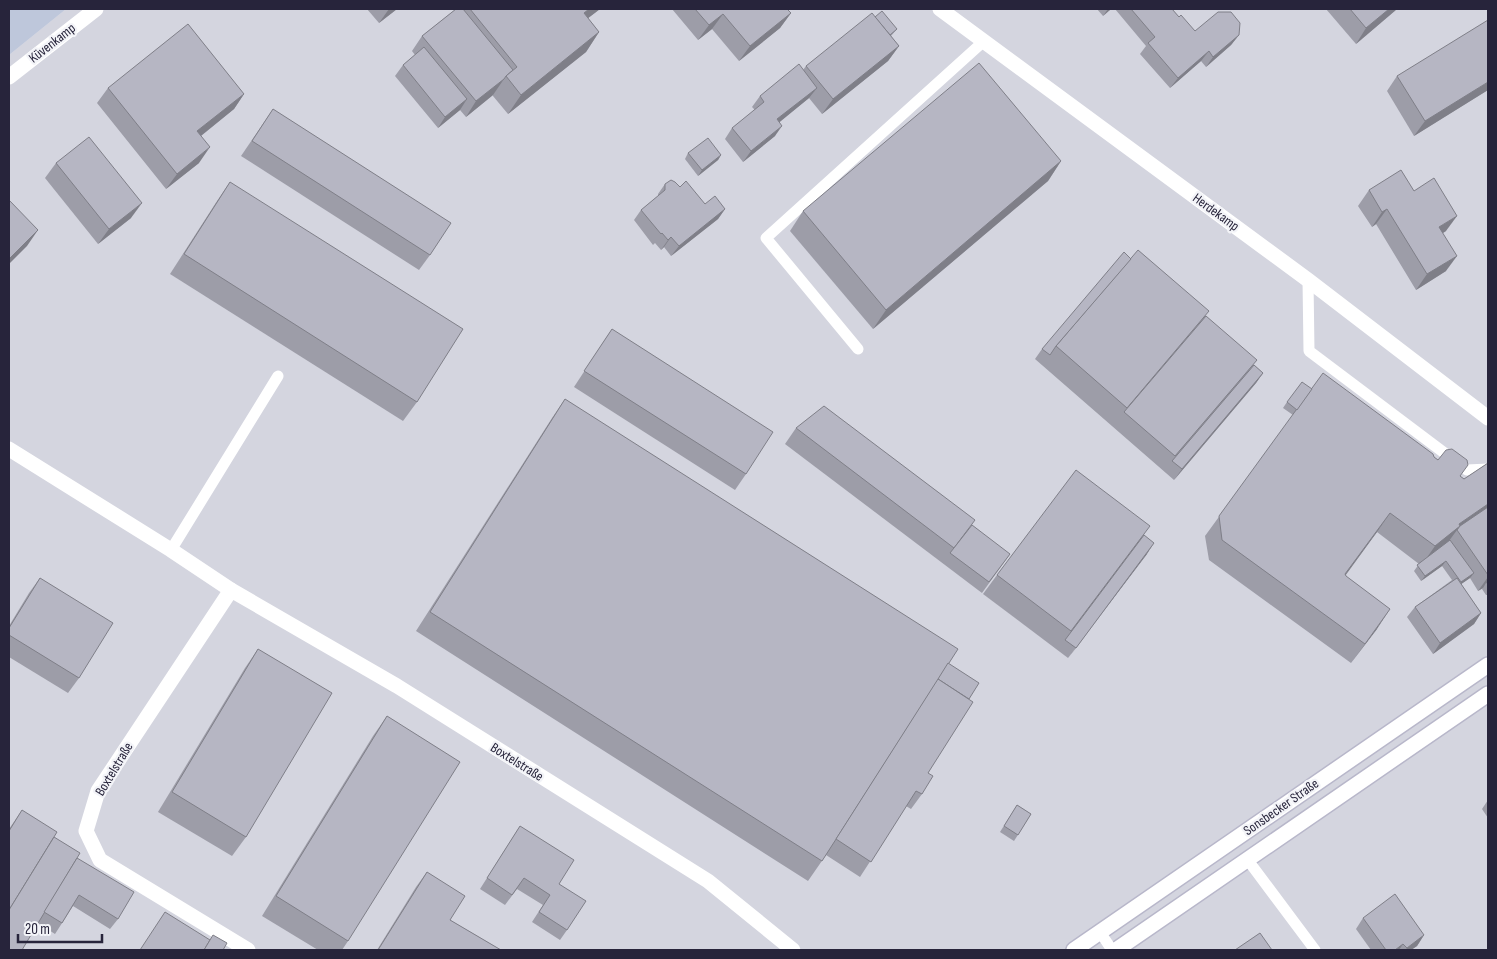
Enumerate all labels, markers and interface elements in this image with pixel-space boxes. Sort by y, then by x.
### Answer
street label: Küvenkamp [25,19,79,66]
street label: Herdekamp [1189,189,1243,235]
street label: Boxtelstraße [91,739,137,799]
street label: Boxtelstraße [487,739,547,785]
street label: Sonsbecker Straße [1240,775,1322,839]
scale bar [18,912,101,944]
text: 20 m [25,920,50,939]

